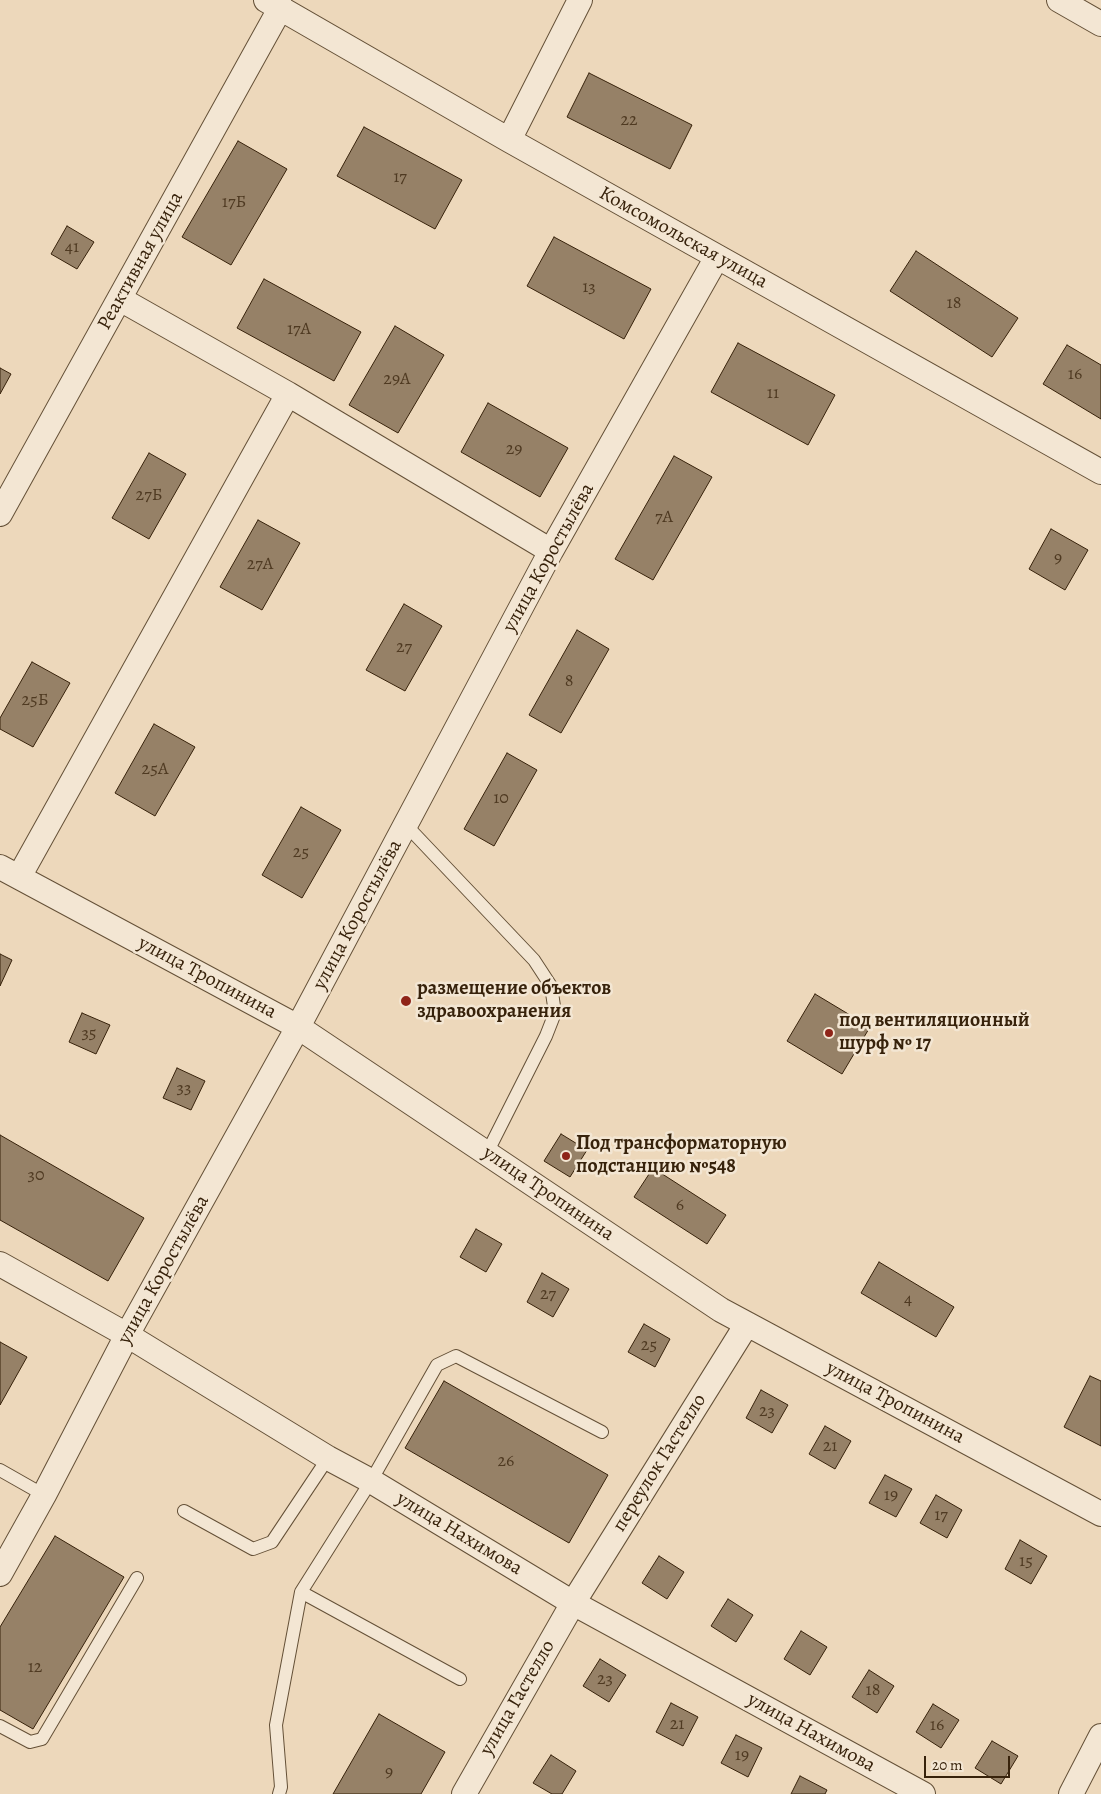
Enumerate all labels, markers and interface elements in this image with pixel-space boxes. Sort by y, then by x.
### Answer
house number: 22 [620,110,638,132]
house number: 17 [393,167,407,189]
street label: Комсомольская улица [595,182,771,294]
street label: Реактивная улица [93,188,189,334]
house number: 17Б [222,192,246,214]
house number: 41 [65,237,79,259]
house number: 13 [582,277,596,299]
house number: 18 [947,293,961,315]
house number: 17А [287,319,311,341]
house number: 16 [1068,364,1082,386]
house number: 29А [383,369,411,391]
house number: 11 [767,383,779,405]
house number: 29 [506,439,522,461]
street label: улица Коростылёва [498,479,600,637]
house number: 27Б [136,485,162,507]
house number: 7А [655,507,673,529]
house number: 9 [1054,548,1062,570]
house number: 27А [247,554,273,576]
house number: 27 [396,637,412,659]
house number: 8 [565,671,573,693]
house number: 25Б [21,690,49,712]
house number: 25А [142,759,168,781]
house number: 10 [493,788,509,810]
street label: улица Коростылёва [308,836,408,994]
house number: 25 [293,842,309,864]
street label: улица Тропинина [134,931,280,1025]
place label: размещение объектов здравоохранения [417,977,611,1024]
marker: размещение объектов здравоохранения [399,994,413,1008]
place label: под вентиляционный шурф № 17 [839,1009,1030,1056]
house number: 35 [81,1023,97,1045]
marker: под вентиляционный шурф № 17 [823,1027,835,1039]
house number: 33 [177,1078,191,1100]
place label: Под трансформаторную подстанцию №548 [576,1132,787,1179]
street label: улица Тропинина [478,1141,618,1247]
marker: Под трансформаторную подстанцию №548 [560,1150,572,1162]
house number: 30 [27,1165,45,1187]
street label: улица Коростылёва [113,1191,215,1349]
house number: 6 [676,1195,684,1217]
house number: 27 [540,1284,556,1306]
house number: 4 [904,1289,912,1311]
house number: 25 [641,1335,657,1357]
street label: улица Тропинина [822,1356,968,1450]
street label: переулок Гастелло [608,1390,712,1536]
house number: 23 [759,1401,775,1423]
house number: 21 [823,1436,837,1458]
house number: 26 [498,1451,514,1473]
house number: 19 [884,1485,898,1507]
street label: улица Нахимова [392,1487,526,1581]
house number: 17 [934,1505,948,1527]
house number: 15 [1019,1551,1033,1573]
street label: улица Гастелло [475,1636,561,1760]
house number: 12 [28,1657,42,1679]
house number: 23 [597,1669,613,1691]
house number: 18 [866,1680,880,1702]
street label: улица Нахимова [743,1688,879,1778]
house number: 21 [670,1714,684,1736]
house number: 16 [930,1715,944,1737]
house number: 19 [735,1745,749,1767]
scale bar [926,1746,1012,1778]
text: 20 m [932,1755,963,1775]
house number: 9 [385,1762,393,1784]

